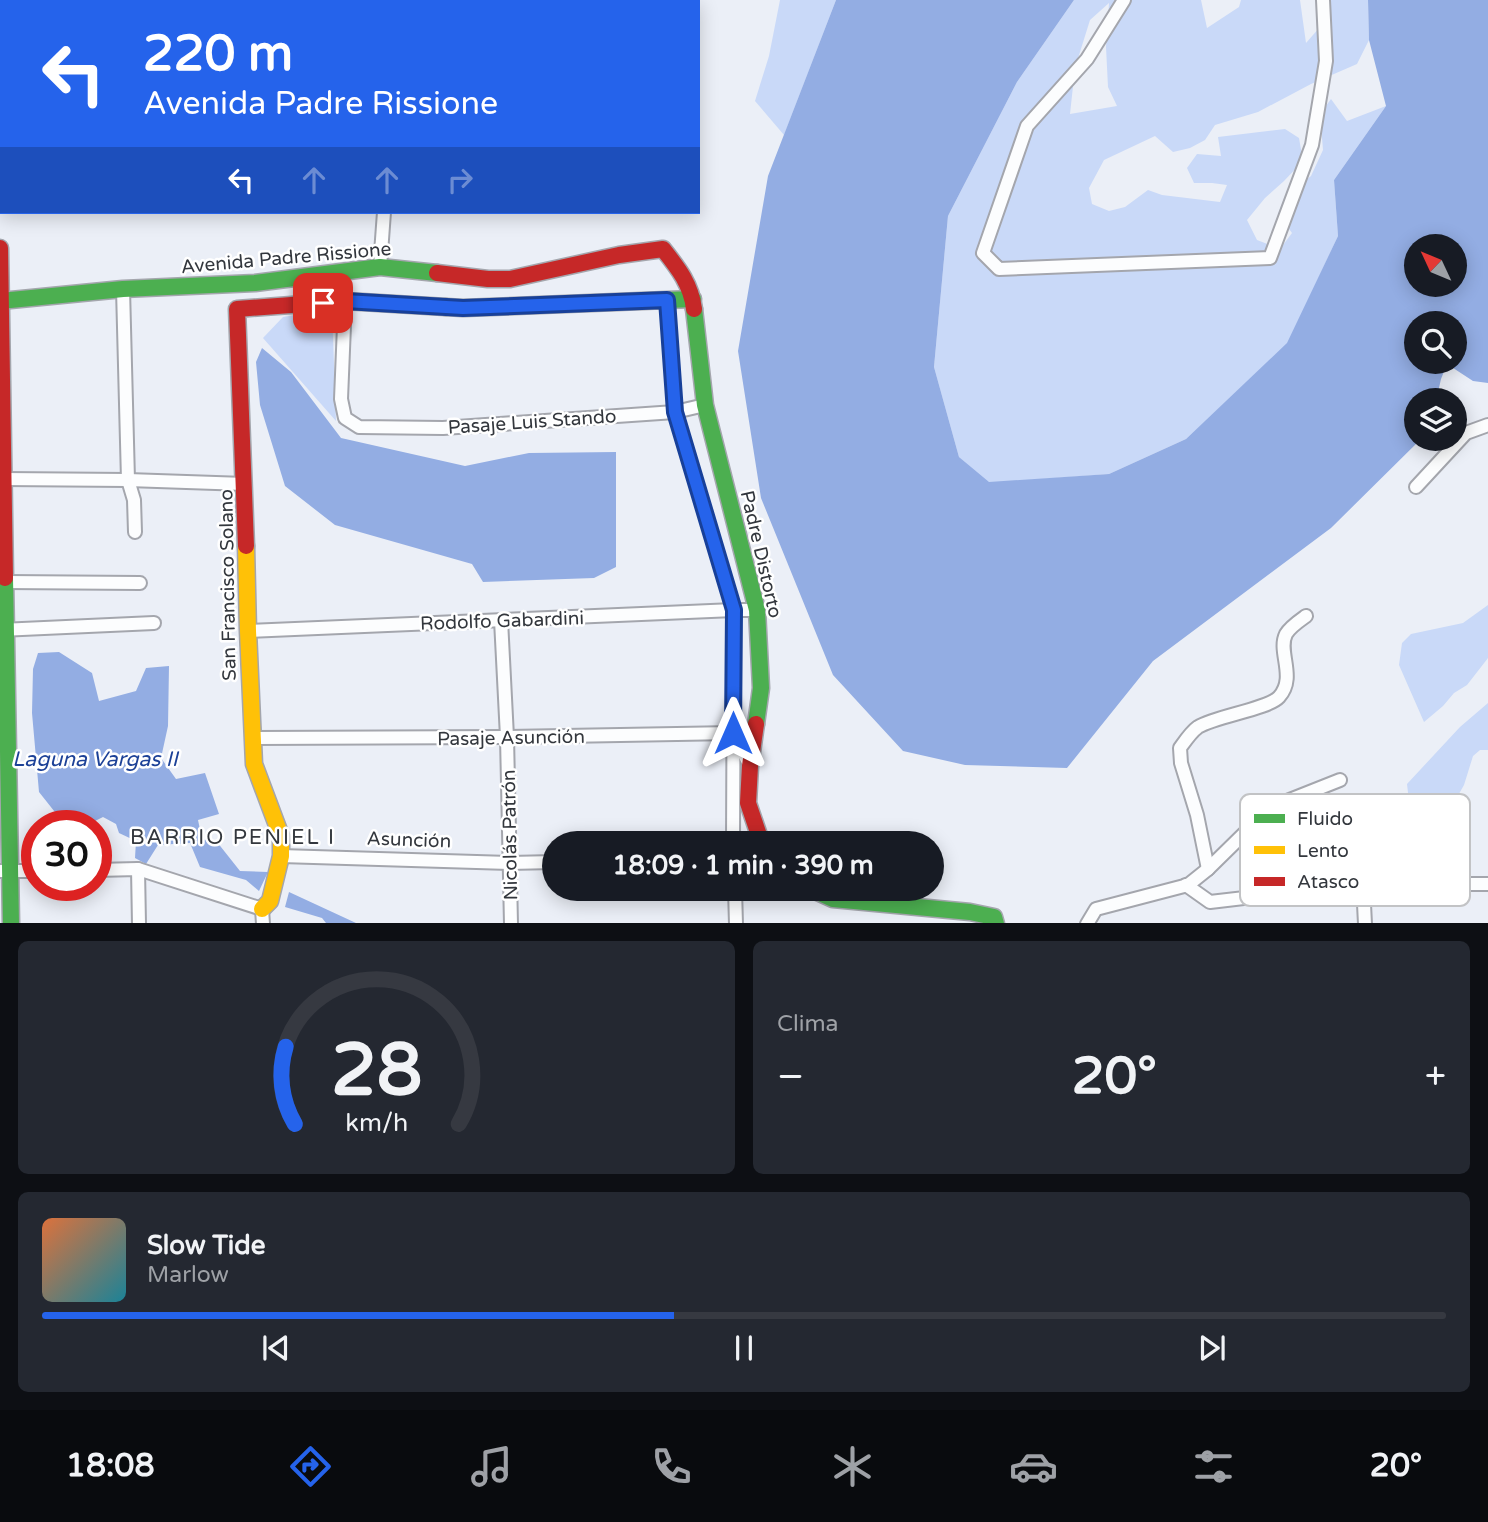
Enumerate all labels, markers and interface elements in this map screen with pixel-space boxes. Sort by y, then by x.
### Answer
text: 220 m [143,25,293,84]
icon: left [28,28,119,119]
text: Avenida Padre Rissione [143,85,498,123]
icon: left [222,161,260,199]
icon: ahead [295,161,333,199]
icon: ahead [368,161,406,199]
icon: right [441,161,479,199]
north arrow [1404,234,1466,298]
map controls [1404,234,1467,451]
street label: Avenida Padre Rissione [180,238,392,278]
pin [293,273,353,333]
icon: arrive [304,284,342,322]
button: search [1404,311,1467,374]
button: layers [1404,388,1467,451]
street label: Pasaje Luis Stando [447,405,617,439]
street label: Padre Distorto [736,488,786,620]
street label: San Francisco Solano [215,489,241,681]
street label: Rodolfo Gabardini [420,607,585,635]
position arrow [696,696,770,770]
street label: Pasaje Asunción [437,726,585,750]
water label: Laguna Vargas II [12,747,180,772]
street label: Nicolás Patrón [498,769,522,901]
legend [1240,794,1470,906]
text: Fluido [1297,808,1353,830]
speed limit sign: 30 [21,810,112,901]
district label: BARRIO PENIEL I [130,825,336,850]
street label: Asunción [366,828,452,852]
text: Lento [1297,840,1349,862]
text: 18:09 · 1 min · 390 m [612,850,874,881]
text: Atasco [1297,871,1359,893]
text: Clima [777,1010,838,1038]
text: 28 [331,1027,422,1115]
text: 20° [1072,1045,1157,1108]
text: − [777,1054,804,1100]
text: + [1425,1054,1446,1100]
text: km/h [345,1107,408,1137]
text: Slow Tide [147,1230,265,1261]
text: Marlow [147,1261,229,1289]
icon: previous [257,1329,295,1367]
icon: pause [725,1329,763,1367]
icon: next [1193,1329,1231,1367]
icon: directions [286,1442,335,1491]
icon: music [467,1442,516,1491]
icon: phone [647,1442,696,1491]
icon: climate [828,1442,877,1491]
icon: car [1009,1442,1058,1491]
icon: filters [1189,1442,1238,1491]
text: 18:08 [66,1447,155,1485]
text: 20° [1370,1447,1422,1485]

